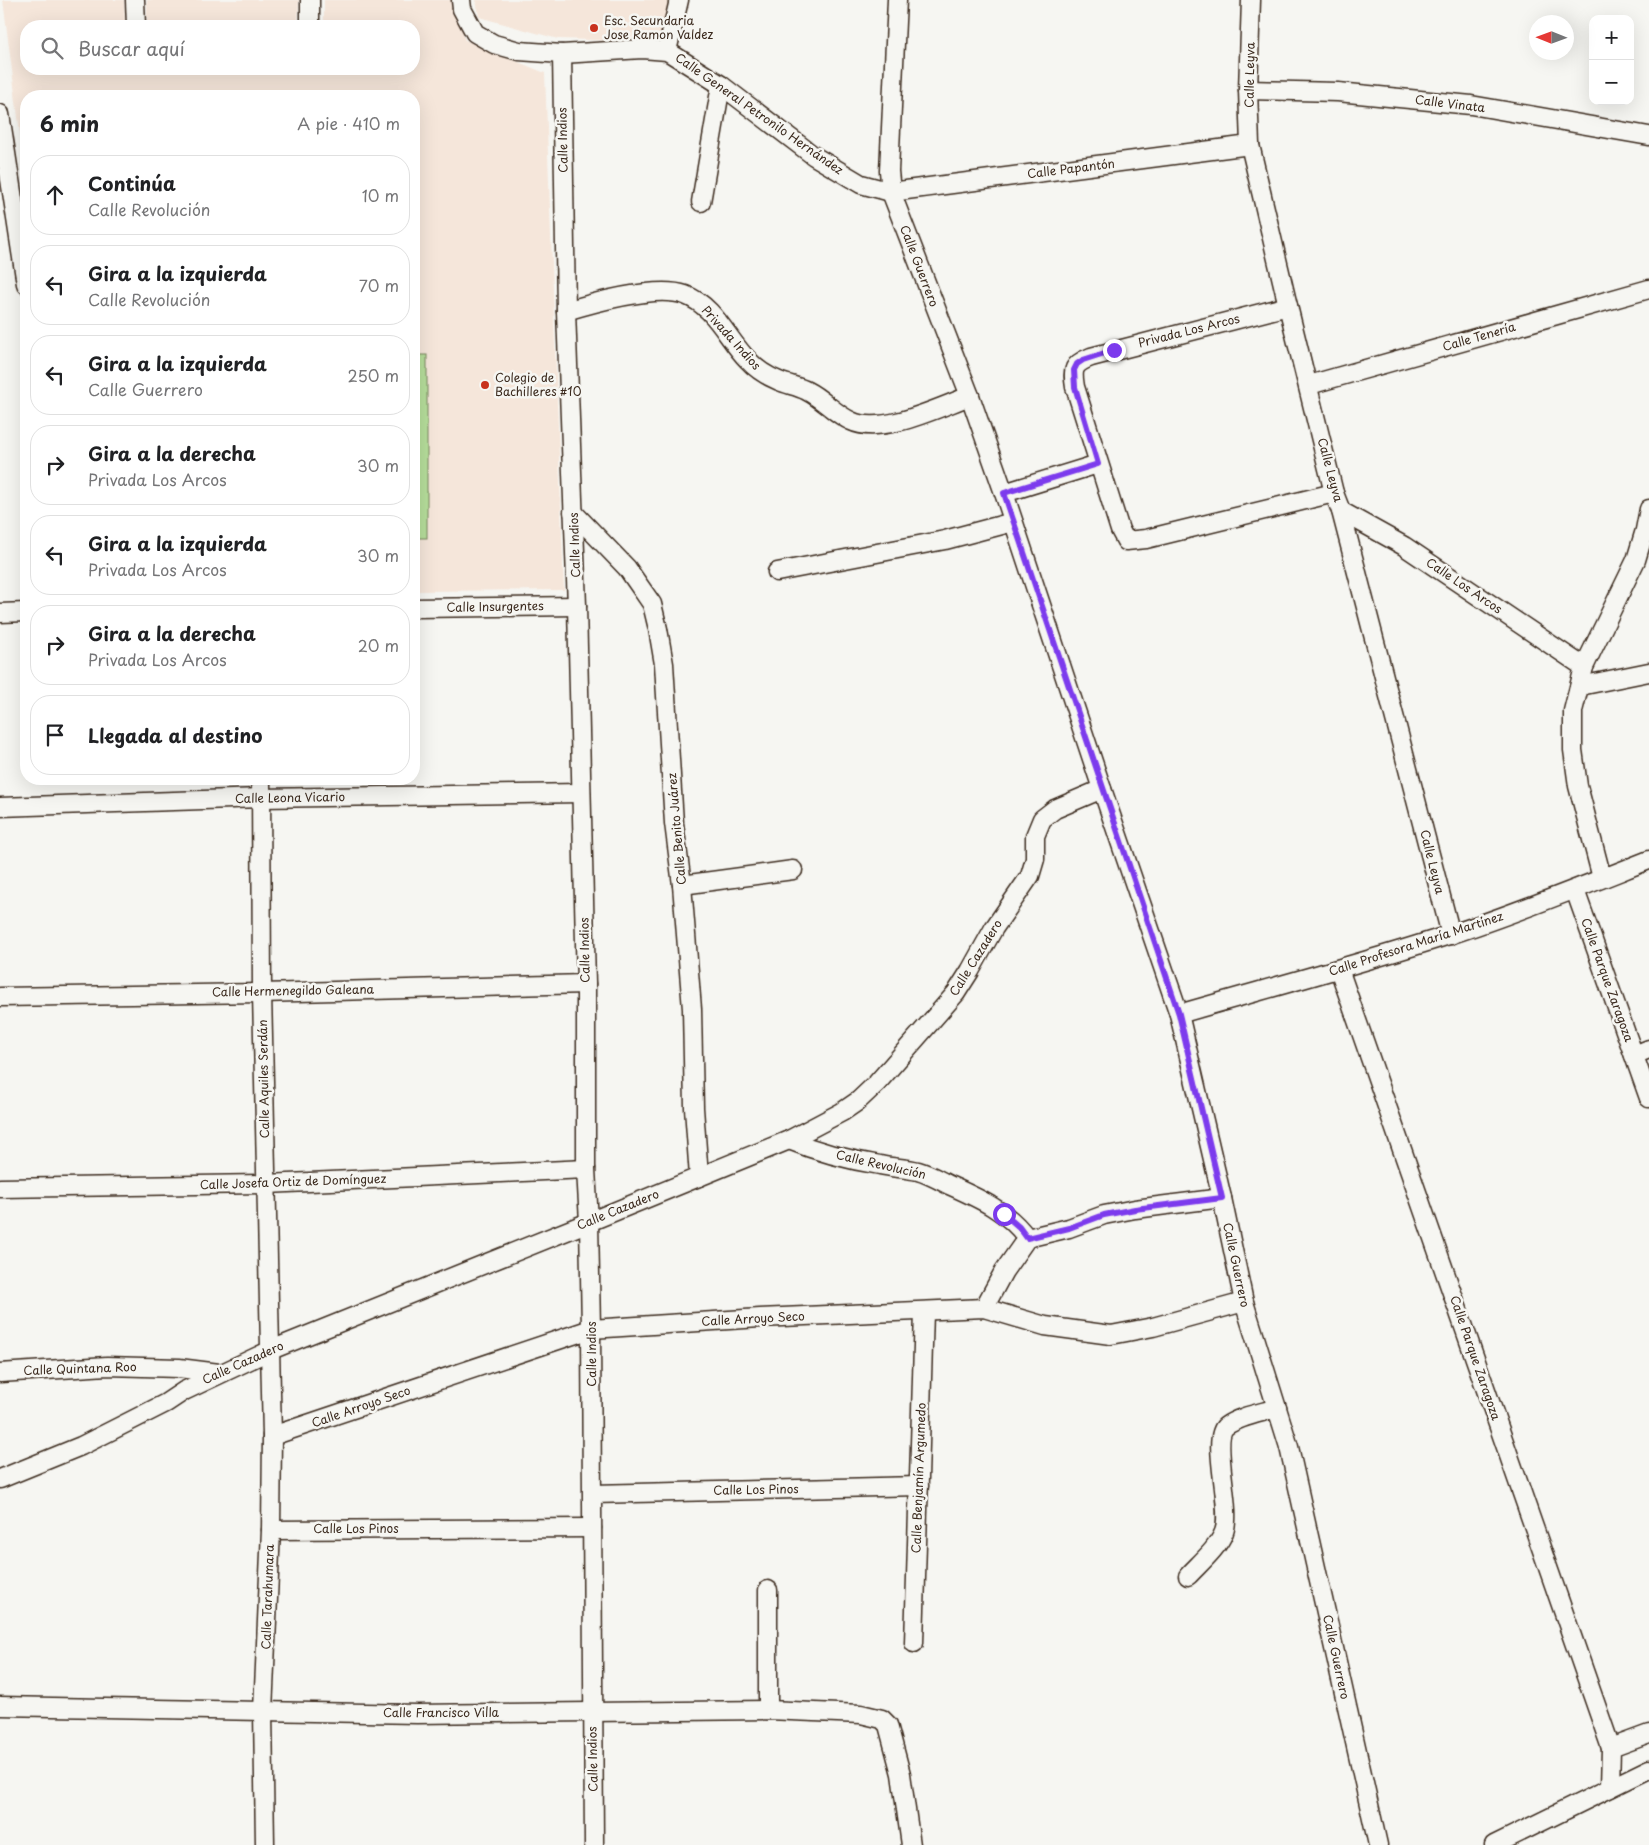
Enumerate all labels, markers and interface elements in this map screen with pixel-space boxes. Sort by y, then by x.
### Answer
place label: Esc. Secundaria Jose Ramon Valdez [604,11,713,43]
north arrow [1529,15,1574,60]
map controls [1589,15,1634,105]
button: + [1589,15,1634,60]
search box [20,20,420,75]
marker: Esc. Secundaria Jose Ramon Valdez [588,22,600,34]
icon: search [38,34,66,62]
text: Buscar aquí [78,34,185,62]
street label: Calle Leyva [1239,41,1259,108]
street label: Calle General Petronilo Hernández [672,48,847,178]
button: − [1589,60,1634,105]
street label: Calle Vinata [1414,90,1487,116]
text: 6 min [40,107,99,139]
street label: Calle Indios [552,107,572,173]
text: A pie · 410 m [297,111,400,135]
street label: Calle Papantón [1026,154,1116,182]
text: Continúa [88,169,176,197]
icon: ahead [41,181,69,209]
text: 10 m [362,183,399,207]
text: Calle Revolución [88,197,210,221]
street label: Calle Guerrero [896,222,944,309]
text: Gira a la izquierda [88,259,267,287]
icon: left [41,271,69,299]
text: 70 m [359,273,399,297]
text: Calle Revolución [88,287,210,311]
street label: Privada Indios [698,301,766,374]
street label: Privada Los Arcos [1136,309,1242,351]
street label: Calle Tenería [1440,317,1518,355]
route end [1103,339,1126,362]
text: Gira a la izquierda [88,349,267,377]
icon: left [41,361,69,389]
text: 250 m [348,363,399,387]
place label: Colegio de Bachilleres #10 [495,368,582,400]
text: Calle Guerrero [88,377,203,401]
marker: Colegio de Bachilleres #10 [479,379,491,391]
street label: Calle Leyva [1314,436,1348,504]
text: Gira a la derecha [88,439,256,467]
icon: right [41,451,69,479]
text: 30 m [357,453,399,477]
text: Privada Los Arcos [88,467,227,491]
street label: Calle Indios [564,512,584,578]
text: Gira a la izquierda [88,529,267,557]
icon: left [41,541,69,569]
text: 30 m [357,543,399,567]
street label: Calle Los Arcos [1423,553,1507,618]
text: Privada Los Arcos [88,557,227,581]
street label: Calle Insurgentes [446,596,544,616]
text: Gira a la derecha [88,619,256,647]
icon: right [41,631,69,659]
text: 20 m [358,633,399,657]
text: Privada Los Arcos [88,647,227,671]
icon: arrive [41,721,69,749]
text: Llegada al destino [88,721,262,749]
street label: Calle Benito Juárez [662,772,690,886]
street label: Calle Leona Vicario [235,787,346,807]
street label: Calle Leyva [1416,828,1450,896]
street label: Calle Profesora María Martínez [1326,906,1505,980]
street label: Calle Cazadero [944,915,1006,999]
street label: Calle Parque Zaragoza [1577,915,1639,1045]
street label: Calle Indios [574,917,594,983]
street label: Calle Hermenegildo Galeana [212,980,375,1000]
street label: Calle Aquiles Serdán [253,1019,273,1139]
street label: Calle Revolución [834,1145,928,1183]
street label: Calle Josefa Ortiz de Domínguez [199,1169,387,1193]
street label: Calle Cazadero [574,1184,662,1234]
route start [993,1203,1016,1226]
street label: Calle Guerrero [1219,1221,1255,1309]
street label: Calle Parque Zaragoza [1446,1293,1506,1423]
street label: Calle Arroyo Seco [701,1306,805,1330]
street label: Calle Indios [582,1321,600,1387]
street label: Calle Cazadero [199,1336,286,1388]
street label: Calle Quintana Roo [23,1357,137,1379]
street label: Calle Arroyo Seco [309,1381,413,1431]
street label: Calle Benjamín Argumedo [906,1402,930,1554]
street label: Calle Los Pinos [713,1479,799,1499]
street label: Calle Los Pinos [313,1519,399,1537]
street label: Calle Tarahumara [256,1544,278,1650]
street label: Calle Guerrero [1319,1613,1355,1701]
street label: Calle Francisco Villa [383,1703,500,1721]
street label: Calle Indios [582,1726,602,1792]

